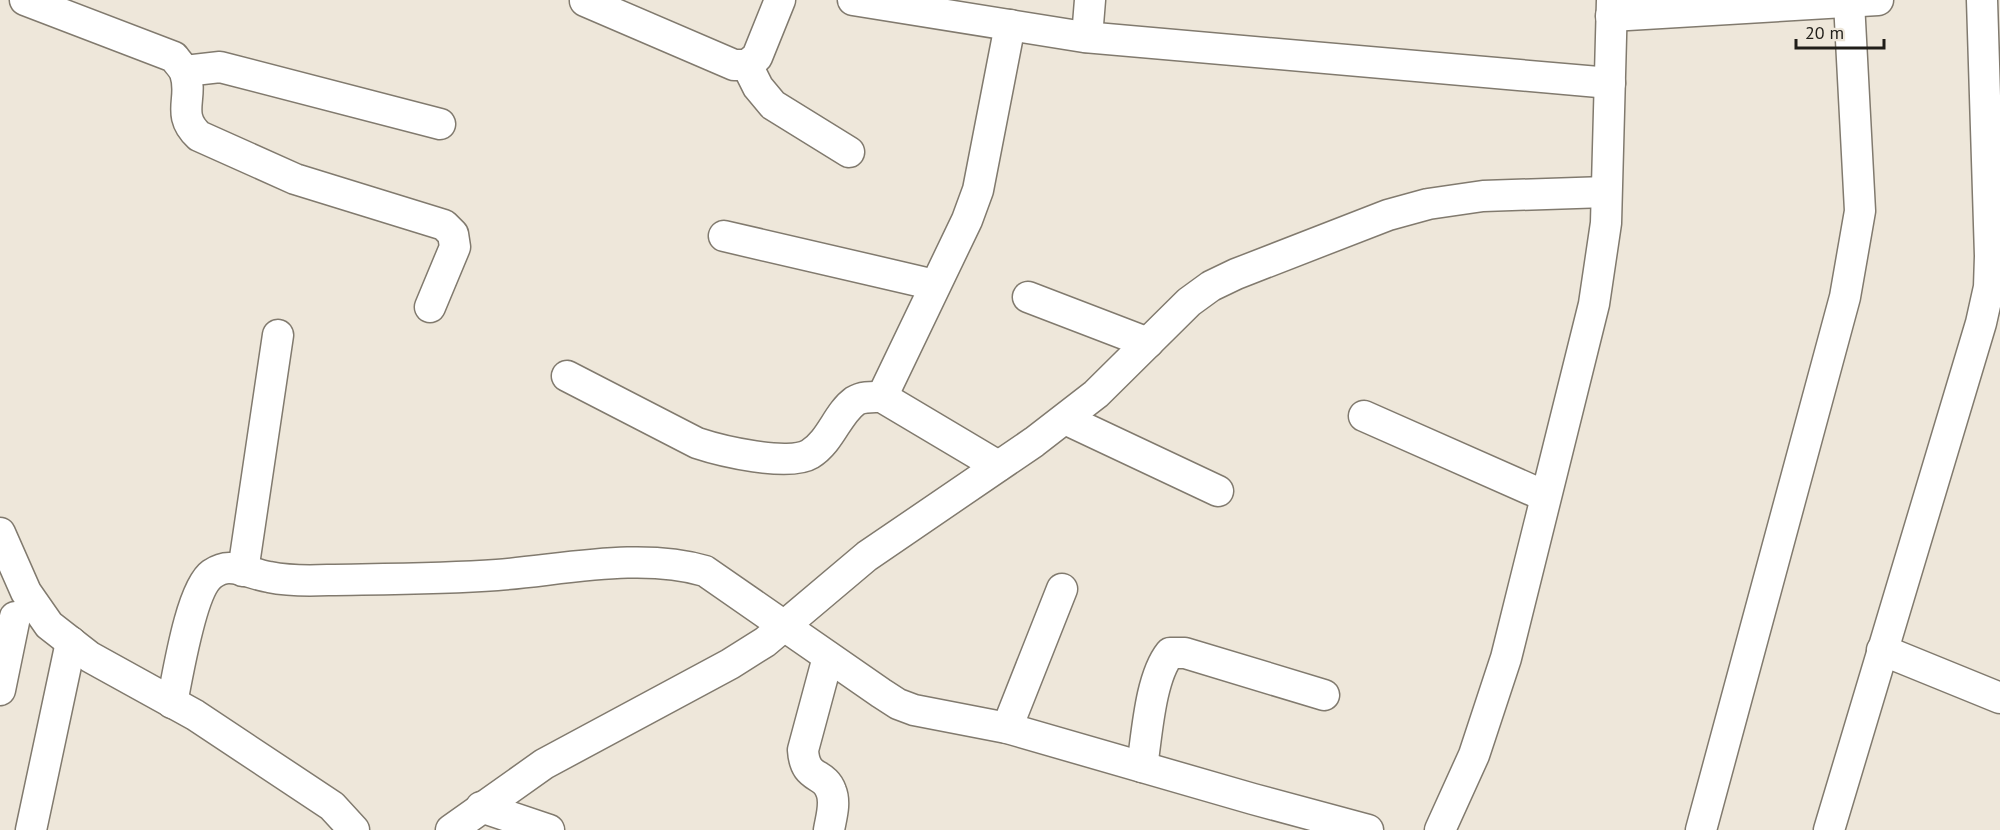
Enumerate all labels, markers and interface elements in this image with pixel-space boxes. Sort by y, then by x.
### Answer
scale bar [1796,12,1884,50]
text: 20 m [1805,21,1844,44]

